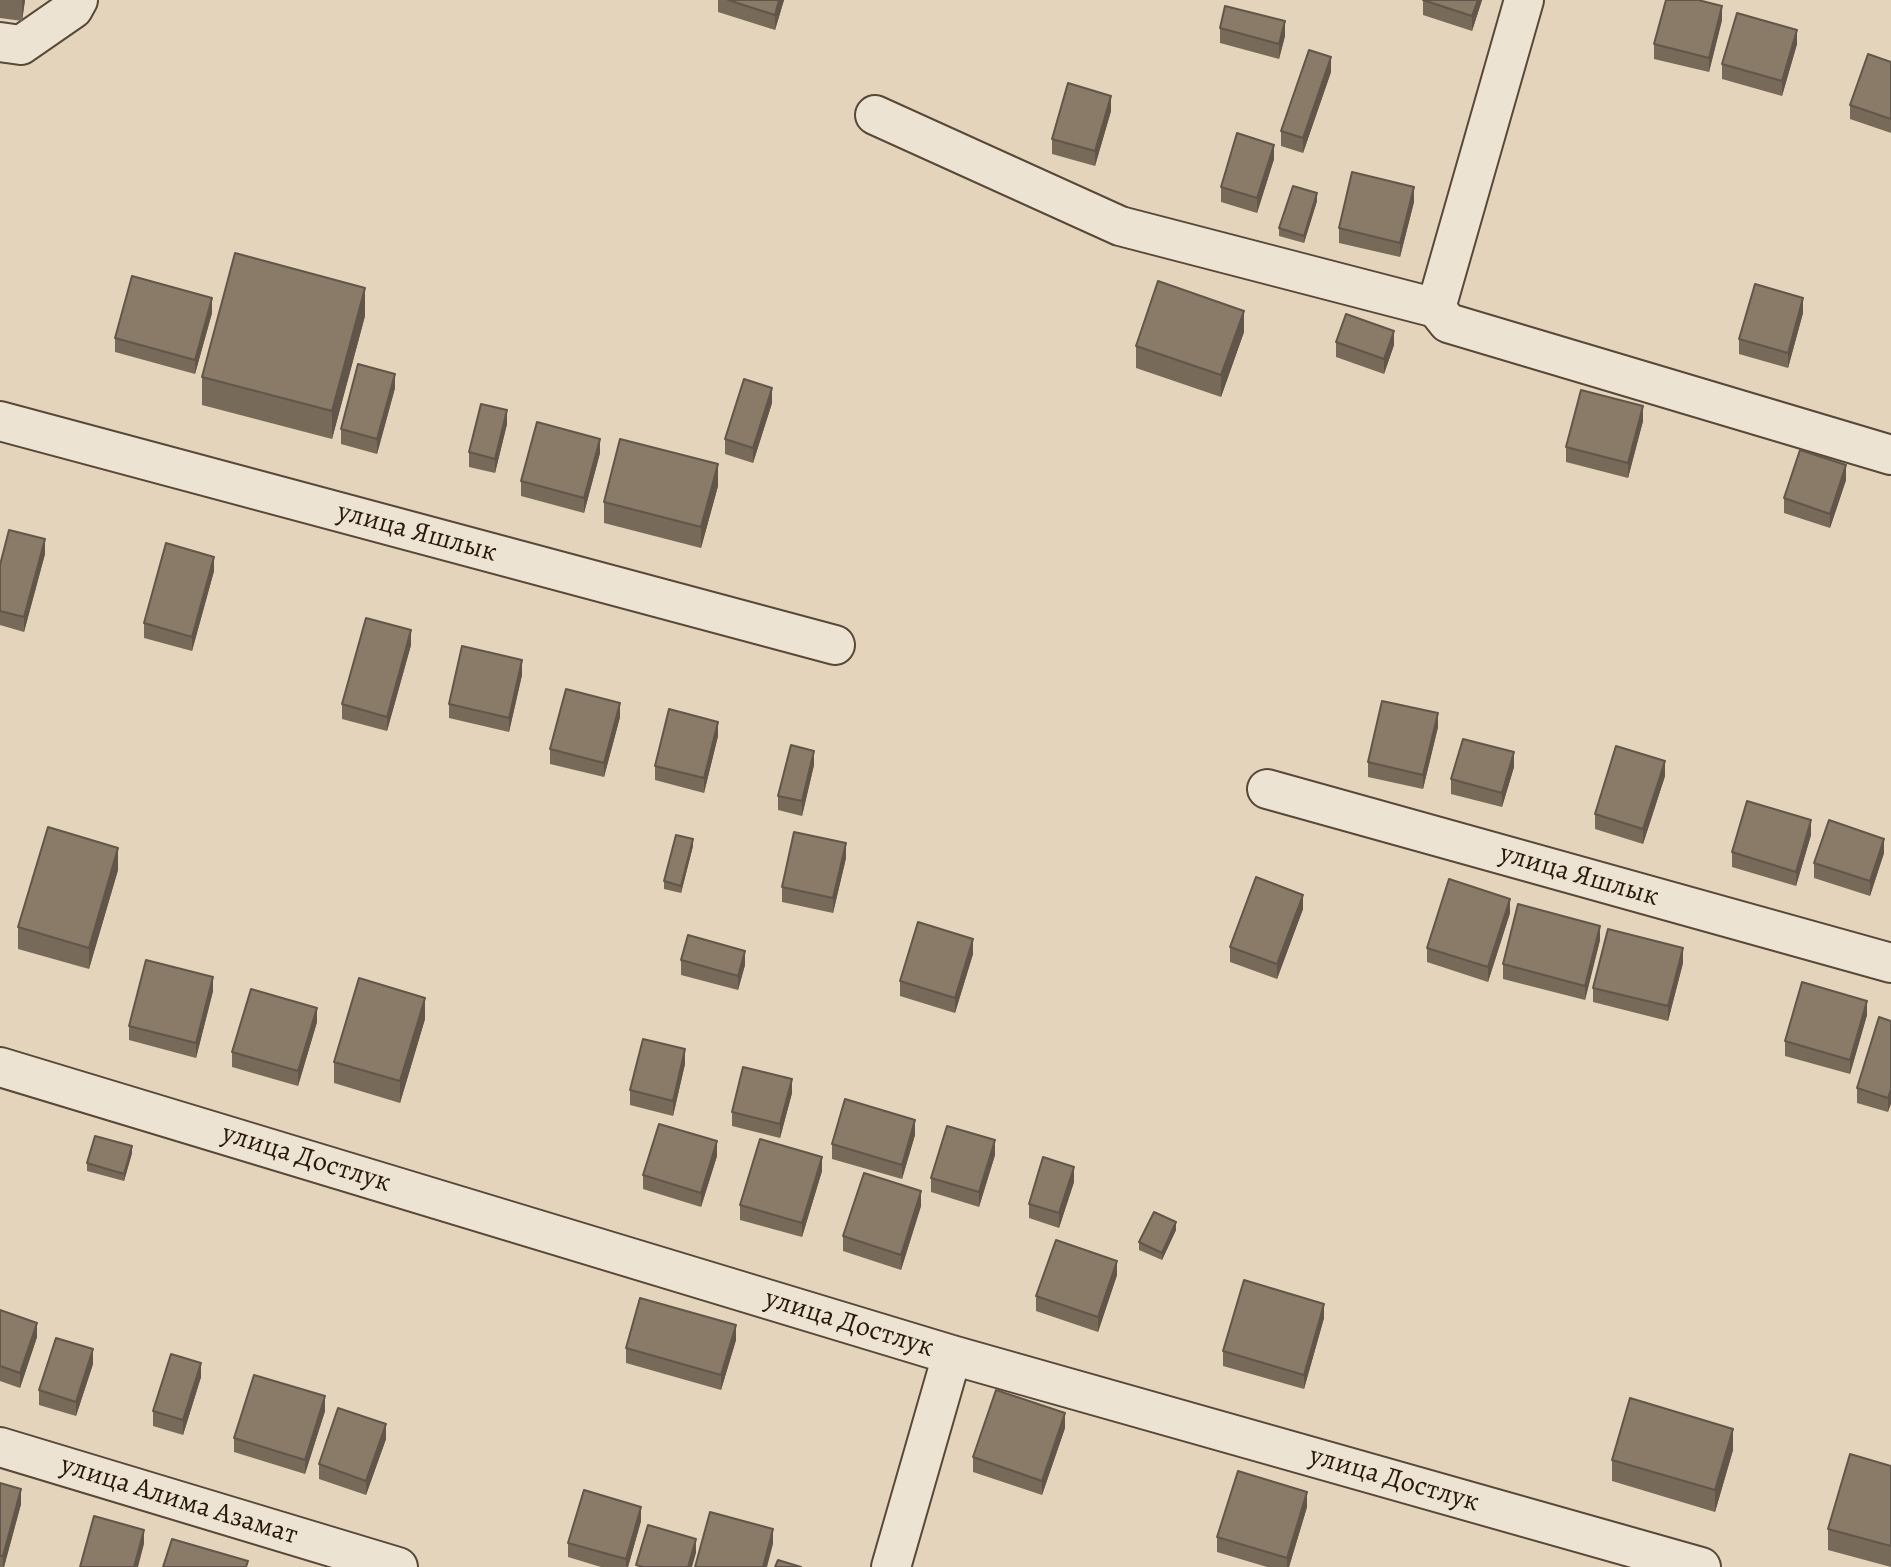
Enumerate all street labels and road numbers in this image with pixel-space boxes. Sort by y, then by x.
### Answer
street label: улица Яшлык [333,496,501,570]
street label: улица Яшлык [1496,837,1662,915]
street label: улица Достлук [218,1117,394,1201]
street label: улица Достлук [761,1282,937,1366]
street label: улица Достлук [1305,1440,1483,1520]
street label: улица Алима Азамат [56,1449,302,1553]

